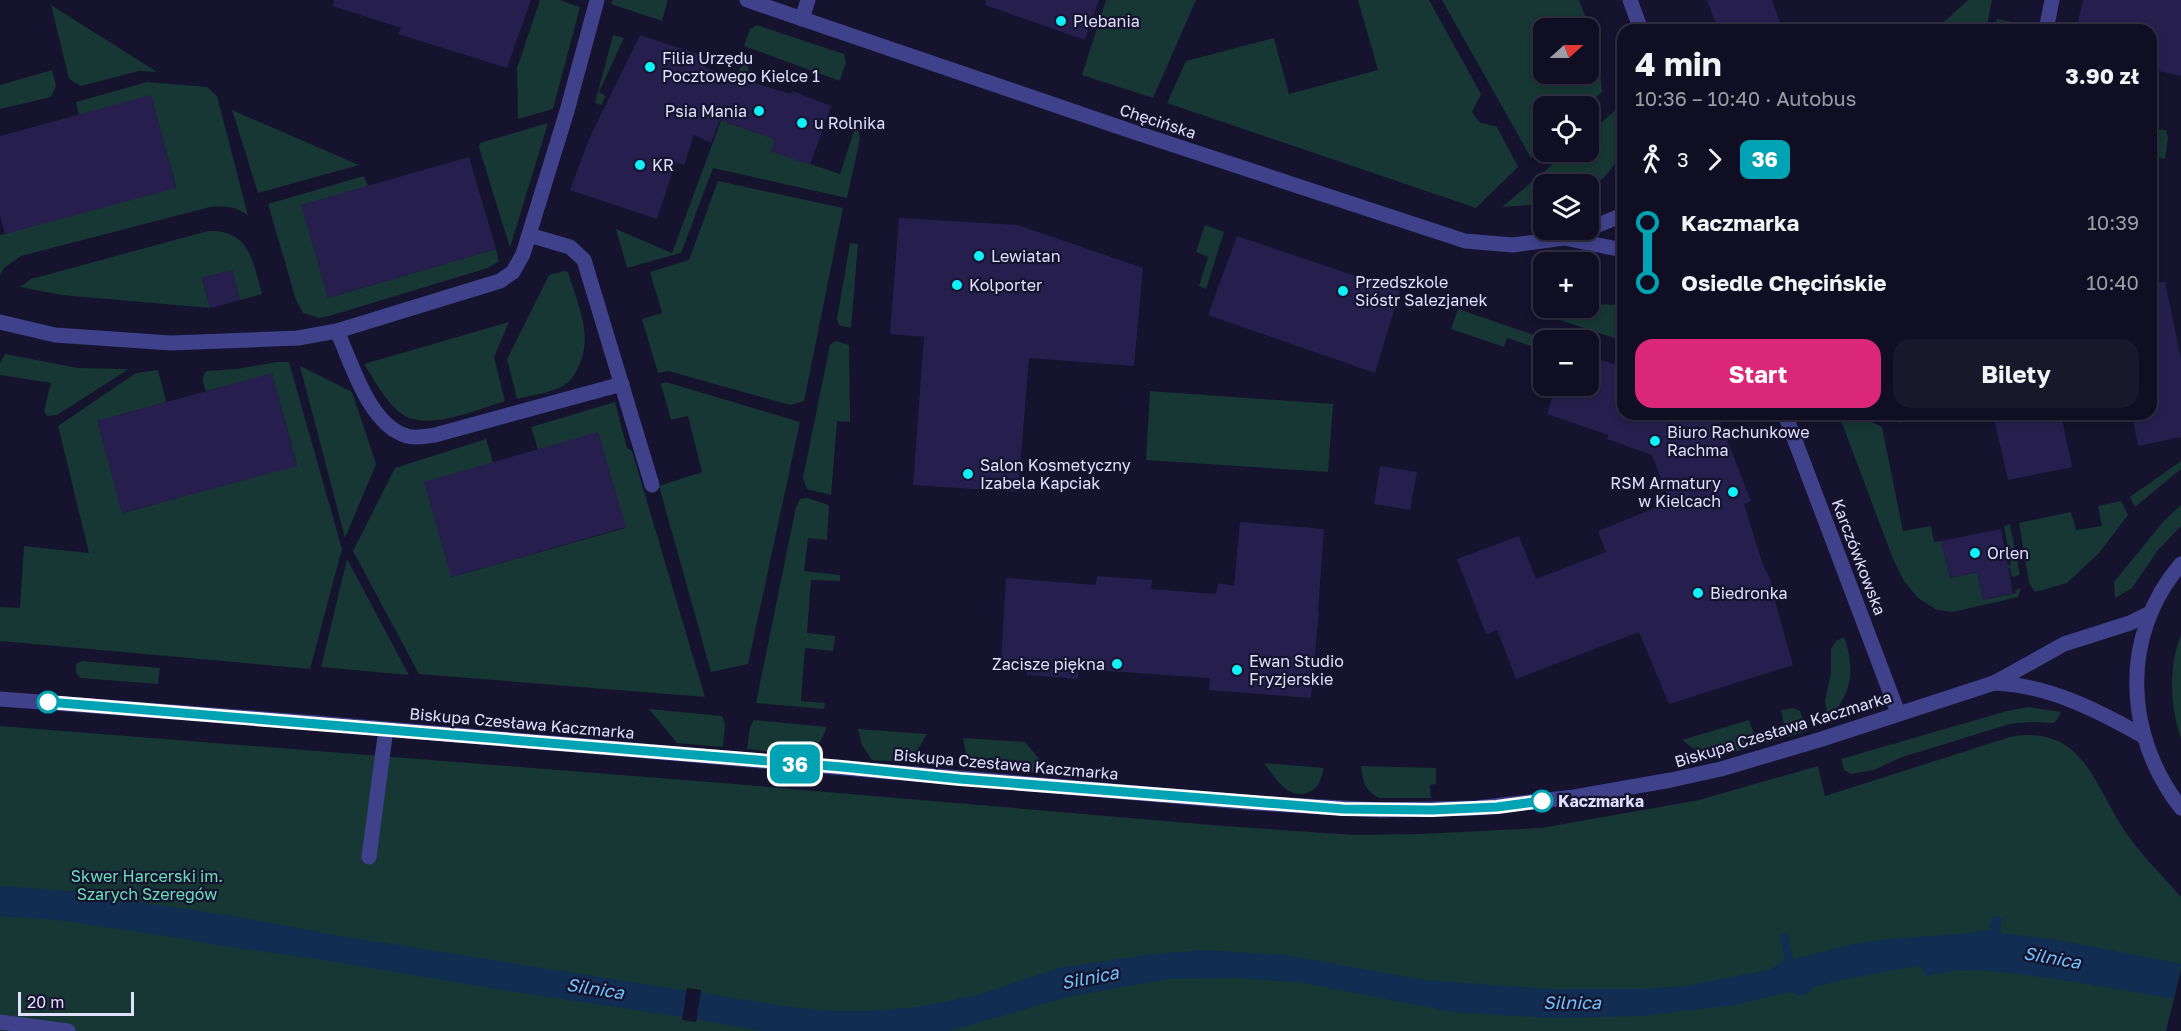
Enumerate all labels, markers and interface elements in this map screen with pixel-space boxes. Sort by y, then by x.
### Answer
place label: Plebania [1073,11,1140,31]
marker: Plebania [1054,14,1068,28]
north arrow [1533,18,1599,84]
map controls [1533,18,1599,396]
text: 4 min [1635,44,1722,83]
place label: Filia Urzędu Pocztowego Kielce 1 [662,48,820,86]
marker: Filia Urzędu Pocztowego Kielce 1 [643,60,657,74]
text: 3.90 zł [2065,62,2139,89]
text: 10:36 – 10:40 · Autobus [1635,86,1856,110]
button: locate [1533,96,1599,162]
street label: Chęcińska [1117,99,1199,143]
place label: Psia Mania [665,101,747,121]
marker: Psia Mania [752,104,766,118]
place label: u Rolnika [814,113,885,133]
marker: u Rolnika [795,116,809,130]
icon: walk [1635,143,1668,176]
icon: forward [1698,143,1731,176]
text: 36 [1752,146,1778,172]
text: 3 [1677,147,1689,171]
place label: KR [652,155,674,175]
marker: KR [633,158,647,172]
button: layers [1533,174,1599,240]
text: Kaczmarka [1681,209,1799,236]
text: 10:39 [2087,210,2139,234]
place label: Lewiatan [991,246,1061,266]
marker: Lewiatan [972,249,986,263]
button: + [1533,252,1599,318]
text: Osiedle Chęcińskie [1681,269,1887,296]
text: 10:40 [2086,270,2139,294]
place label: Przedszkole Sióstr Salezjanek [1355,272,1487,310]
place label: Kolporter [969,275,1042,295]
marker: Kolporter [950,278,964,292]
marker: Przedszkole Sióstr Salezjanek [1336,284,1350,298]
button: − [1533,330,1599,396]
button: Start [1635,339,1881,408]
button: Bilety [1893,339,2139,408]
place label: Biuro Rachunkowe Rachma [1667,422,1809,460]
marker: Biuro Rachunkowe Rachma [1648,434,1662,448]
place label: Salon Kosmetyczny Izabela Kapciak [980,455,1131,493]
marker: Salon Kosmetyczny Izabela Kapciak [961,467,975,481]
place label: RSM Armatury w Kielcach [1610,473,1721,511]
marker: RSM Armatury w Kielcach [1726,485,1740,499]
street label: Karczówkowska [1828,496,1890,618]
place label: Orlen [1987,543,2029,563]
marker: Orlen [1968,546,1982,560]
place label: Biedronka [1710,583,1788,603]
marker: Biedronka [1691,586,1705,600]
place label: Ewan Studio Fryzjerskie [1249,651,1344,689]
place label: Zacisze piękna [992,654,1105,674]
marker: Zacisze piękna [1110,657,1124,671]
marker: Ewan Studio Fryzjerskie [1230,663,1244,677]
street label: Biskupa Czesława Kaczmarka [1672,686,1894,772]
unlabelled marker [37,691,59,713]
street label: Biskupa Czesława Kaczmarka [409,703,635,743]
line badge: 36 [768,744,822,783]
street label: Biskupa Czesława Kaczmarka [893,744,1119,784]
text: 36 [782,751,808,777]
marker: Kaczmarka [1531,790,1553,812]
place label: Kaczmarka [1558,791,1644,811]
park label: Skwer Harcerski im. Szarych Szeregów [71,866,223,904]
water label: Silnica [2022,941,2083,973]
water label: Silnica [1059,961,1121,993]
water label: Silnica [565,973,626,1004]
scale bar [18,989,134,1016]
water label: Silnica [1543,991,1602,1013]
text: 20 m [27,992,64,1012]

